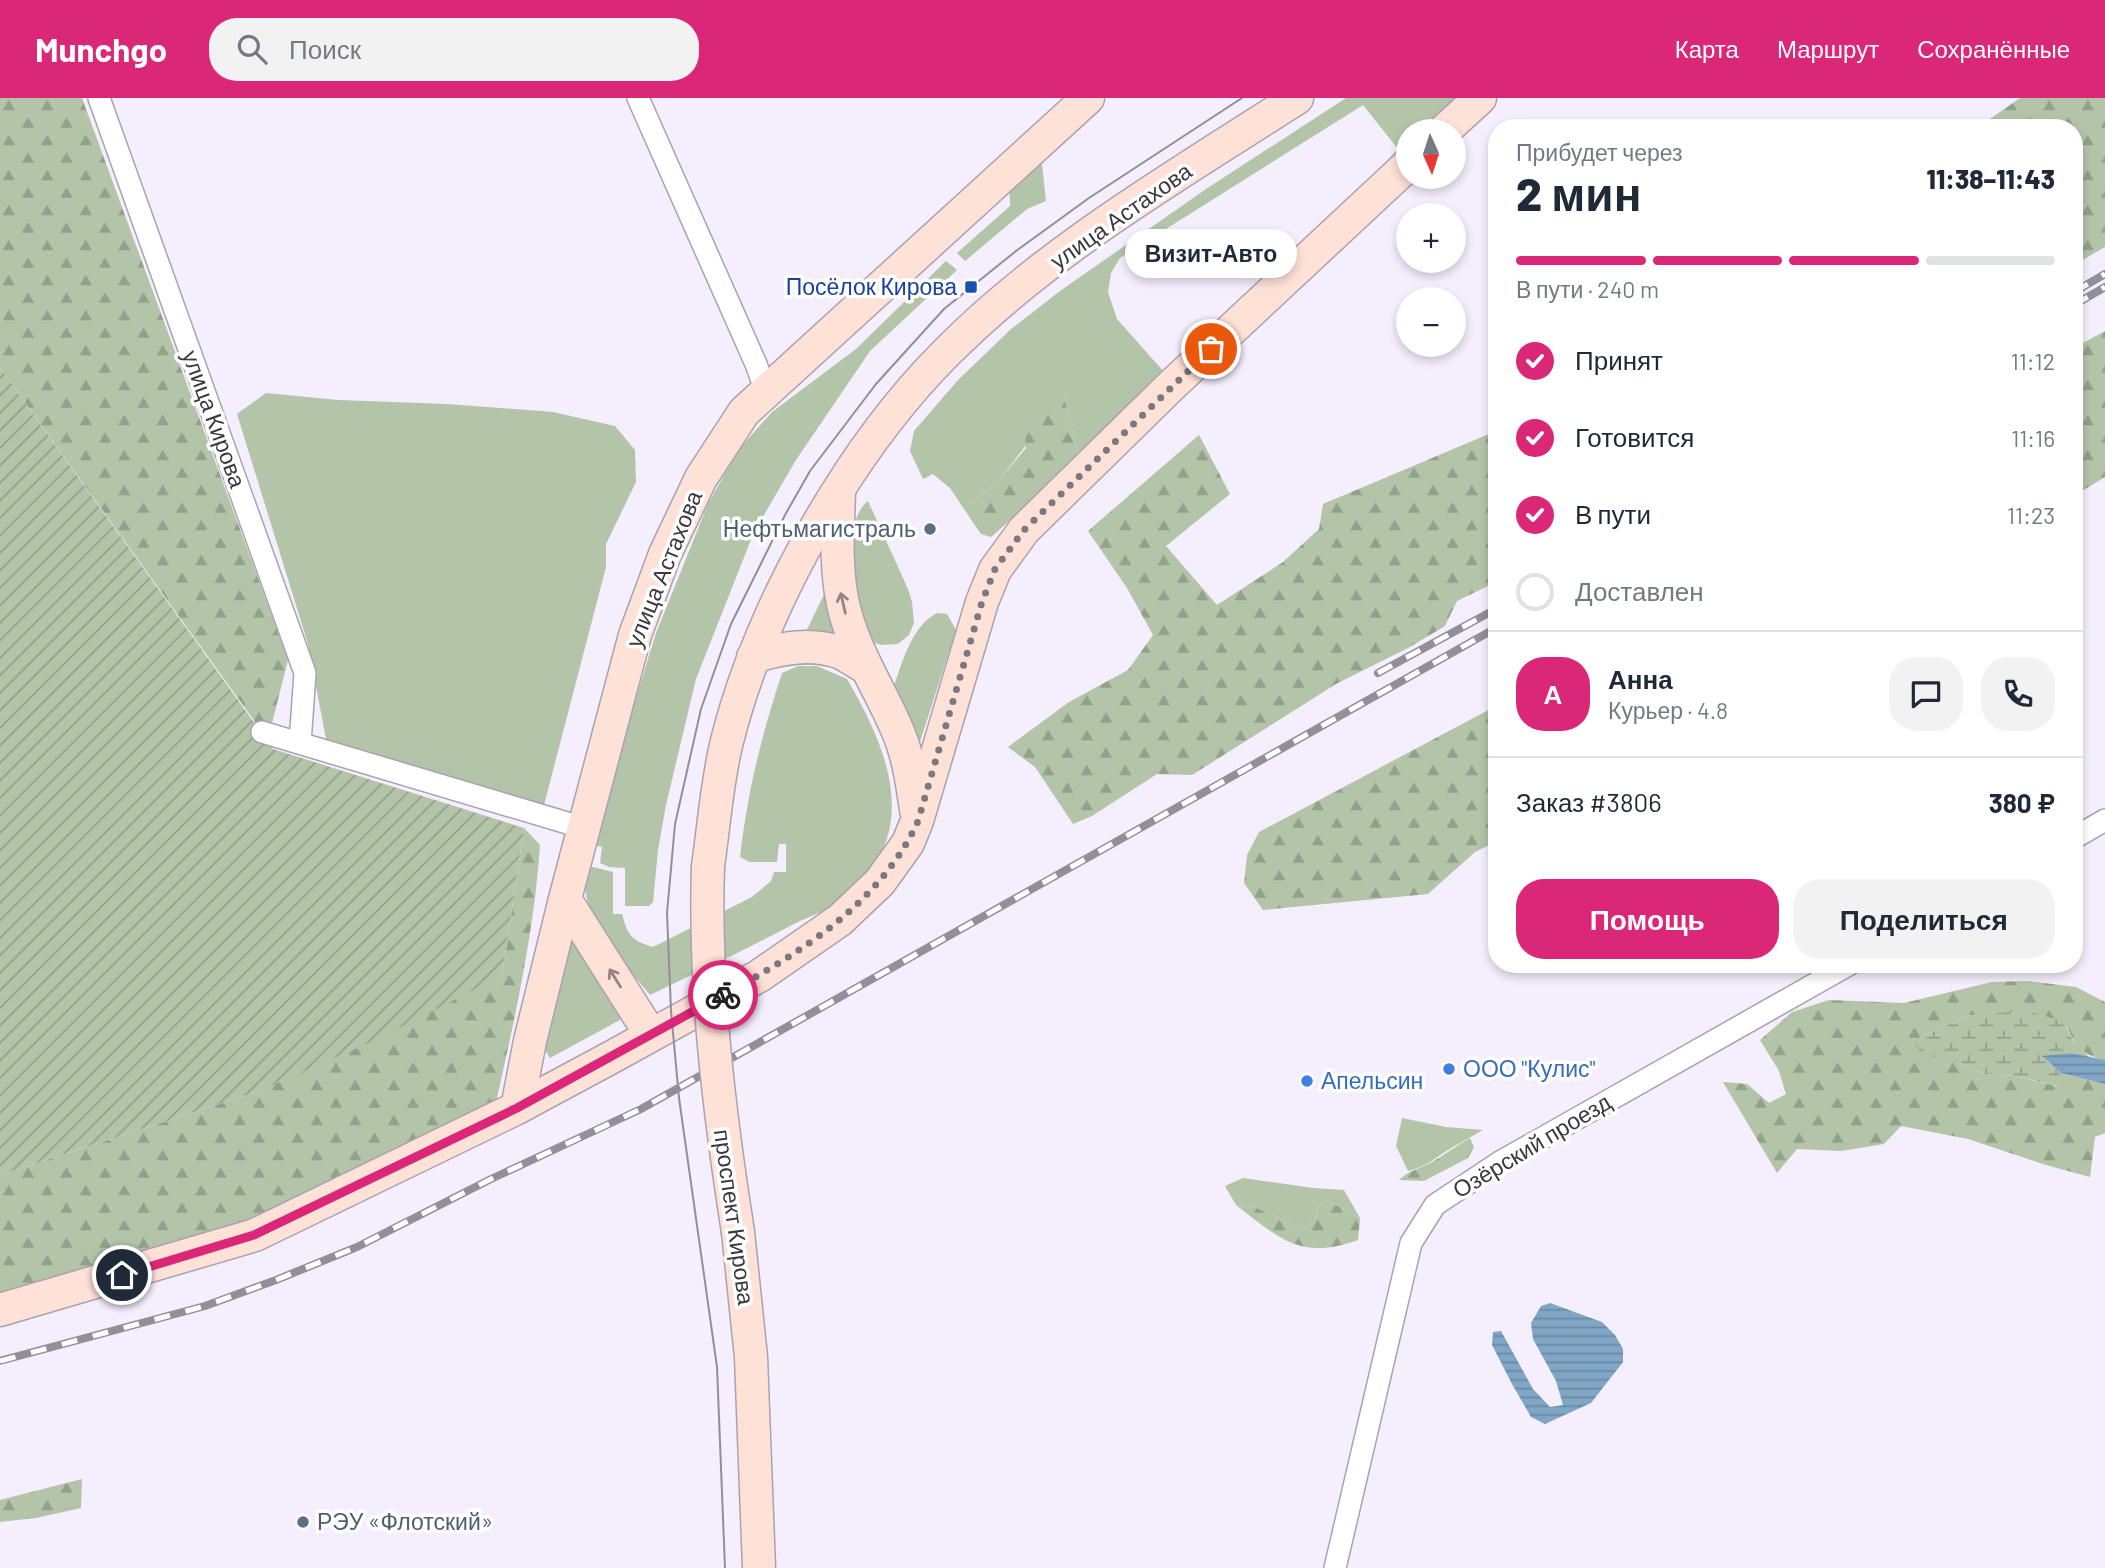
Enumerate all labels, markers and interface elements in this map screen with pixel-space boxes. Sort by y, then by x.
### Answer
search box [209,18,699,81]
text: Munchgo [35,29,167,69]
icon: search [233,30,271,68]
text: Поиск [289,33,361,64]
text: Карта [1675,34,1739,63]
text: Маршрут [1777,34,1879,63]
text: Сохранённые [1917,34,2070,63]
north arrow [1396,119,1466,189]
map controls [1396,119,1466,357]
text: Прибудет через [1516,138,1683,166]
street label: улица Астахова [1044,156,1197,274]
text: 11:38–11:43 [1927,163,2055,194]
text: 2 мин [1516,165,1641,220]
button: + [1396,203,1466,273]
callout: Визит-Авто [1125,230,1297,279]
text: Визит-Авто [1145,239,1277,267]
place label: Посёлок Кирова [786,272,957,300]
text: В пути · 240 m [1516,275,1659,303]
marker: Посёлок Кирова [963,279,979,295]
button: − [1396,287,1466,357]
pin [1181,319,1241,379]
icon: bag [1192,330,1230,368]
icon: check [1516,342,1554,380]
text: Принят [1575,344,1663,375]
street label: улица Кирова [177,346,253,491]
text: 11:12 [2011,347,2055,375]
icon: check [1516,419,1554,457]
text: Готовится [1575,421,1694,452]
text: 11:16 [2011,424,2055,452]
street label: улица Астахова [619,486,707,651]
icon: check [1516,496,1554,534]
text: В пути [1575,498,1651,529]
text: 11:23 [2007,501,2055,529]
place label: Нефтьмагистраль [723,514,916,542]
marker: Нефтьмагистраль [922,521,938,537]
text: Доставлен [1575,575,1704,606]
one-way arrow [836,592,849,614]
button: chat [1889,657,1963,731]
button: phone [1981,657,2055,731]
text: Анна [1608,663,1673,694]
text: А [1544,678,1562,709]
text: Курьер · 4.8 [1608,696,1728,724]
text: Заказ #3806 [1516,786,1662,817]
text: 380 ₽ [1989,787,2055,818]
button: Помощь [1516,879,1779,959]
button: Поделиться [1793,879,2055,959]
courier [688,960,758,1030]
one-way arrow [607,968,621,988]
icon: bike [704,976,742,1014]
place label: ООО "Кулис" [1463,1054,1596,1082]
marker: ООО "Кулис" [1441,1061,1457,1077]
place label: Апельсин [1321,1066,1423,1094]
marker: Апельсин [1299,1073,1315,1089]
street label: Озёрский проезд [1447,1087,1616,1203]
street label: проспект Кирова [709,1127,761,1307]
pin [92,1245,152,1305]
icon: home [103,1256,141,1294]
place label: РЭУ «Флотский» [317,1507,493,1535]
marker: РЭУ «Флотский» [295,1514,311,1530]

